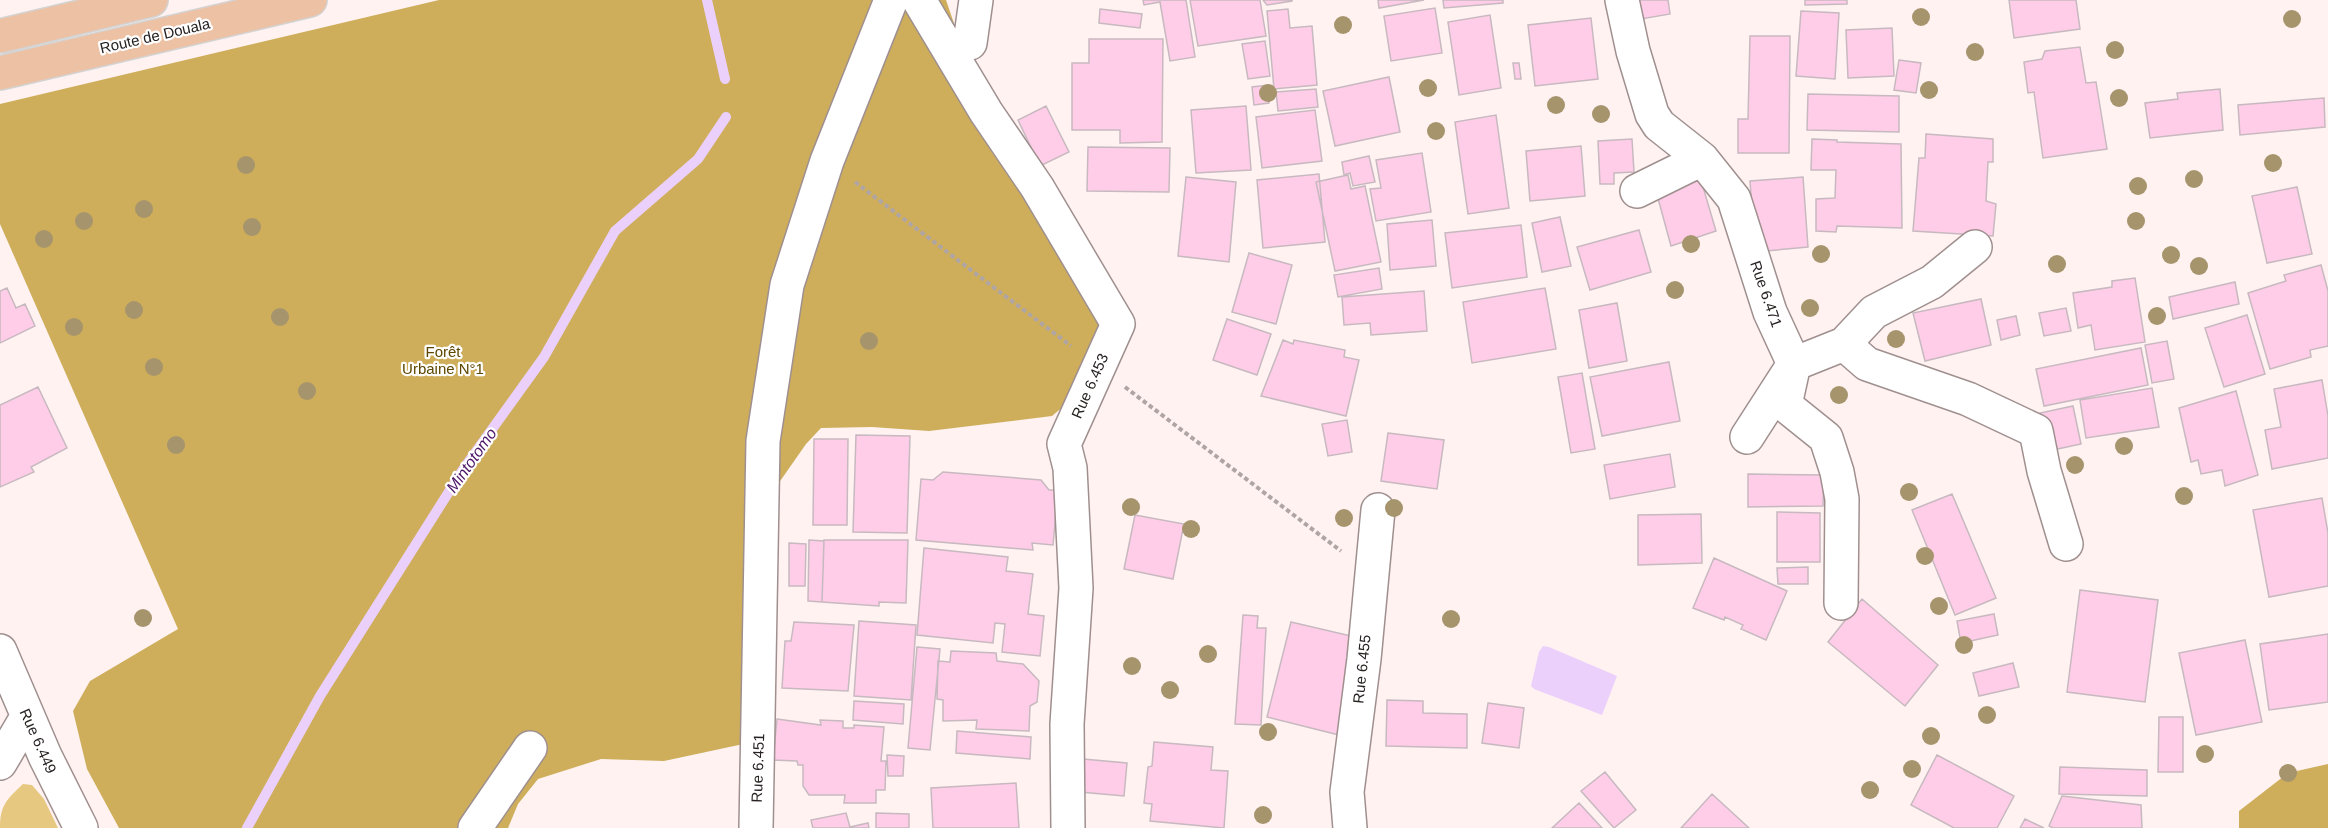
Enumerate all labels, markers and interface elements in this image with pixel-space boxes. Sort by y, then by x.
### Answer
street label: Route de Douala [98,14,212,56]
street label: Rue 6.471 [1747,258,1786,329]
park label: Forêt Urbaine N°1 [402,343,484,377]
street label: Rue 6.453 [1068,351,1111,421]
water label: Mintotomo [443,425,500,496]
street label: Rue 6.455 [1349,634,1374,704]
street label: Rue 6.449 [17,706,60,776]
street label: Rue 6.451 [748,733,767,803]

